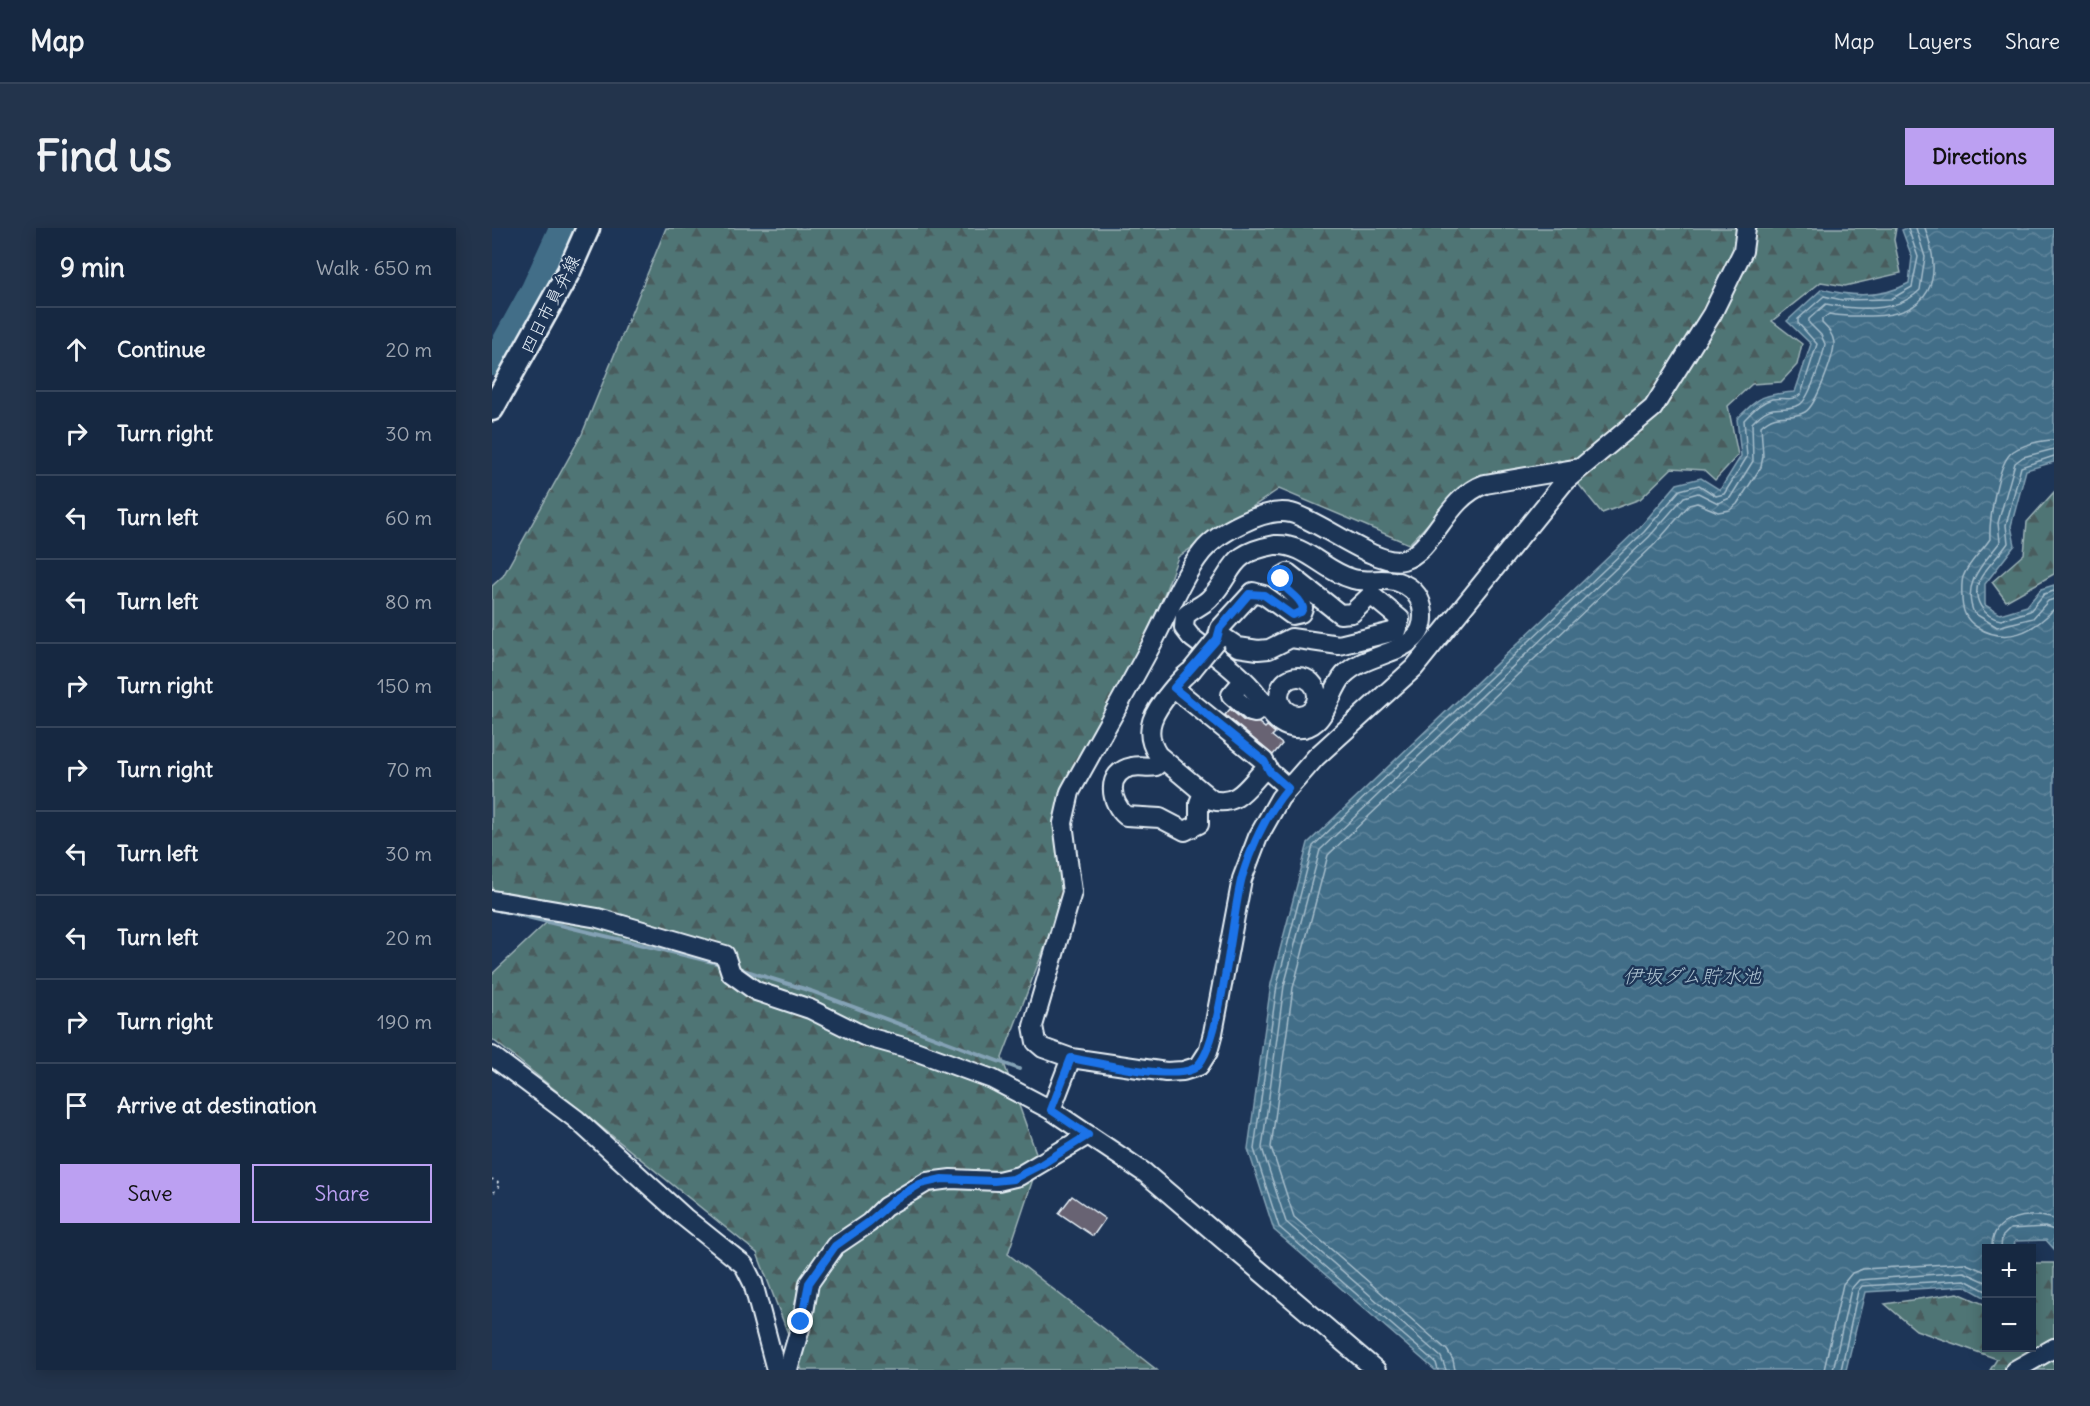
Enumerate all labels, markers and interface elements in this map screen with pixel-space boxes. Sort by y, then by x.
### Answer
text: Map [30,23,84,59]
text: Map [1834,28,1874,55]
text: Layers [1907,28,1972,55]
text: Share [2005,28,2060,55]
button: Directions [1905,128,2054,185]
text: Find us [36,130,172,182]
text: 9 min [60,251,125,284]
street label: 四日市員弁線 [515,251,585,357]
text: Walk · 650 m [316,255,432,280]
icon: ahead [60,333,93,366]
text: Continue [117,335,206,363]
text: 20 m [386,337,432,362]
icon: right [60,417,93,450]
text: Turn right [117,419,213,447]
text: 30 m [385,421,432,446]
icon: left [60,501,93,534]
text: Turn left [117,503,198,531]
text: 60 m [385,505,432,530]
route start [1267,565,1293,591]
icon: left [60,585,93,618]
text: Turn left [117,587,198,615]
text: 80 m [385,589,432,614]
icon: right [60,669,93,702]
text: Turn right [117,671,213,699]
text: 150 m [377,673,432,698]
icon: right [60,753,93,786]
text: Turn right [117,755,213,783]
text: 70 m [387,757,432,782]
icon: left [60,837,93,870]
text: Turn left [117,839,198,867]
text: 30 m [385,841,432,866]
icon: left [60,921,93,954]
text: Turn left [117,923,198,951]
text: 20 m [386,925,432,950]
water label: 伊坂ダム貯水池 [1623,963,1762,988]
icon: right [60,1005,93,1038]
text: Turn right [117,1007,213,1035]
text: 190 m [377,1009,432,1034]
icon: arrive [60,1089,93,1122]
text: Arrive at destination [117,1091,317,1119]
button: Save [60,1164,240,1223]
button: Share [252,1164,432,1223]
map controls [1982,1244,2036,1352]
button: + [1982,1244,2036,1298]
button: − [1982,1298,2036,1352]
route end [787,1308,813,1334]

